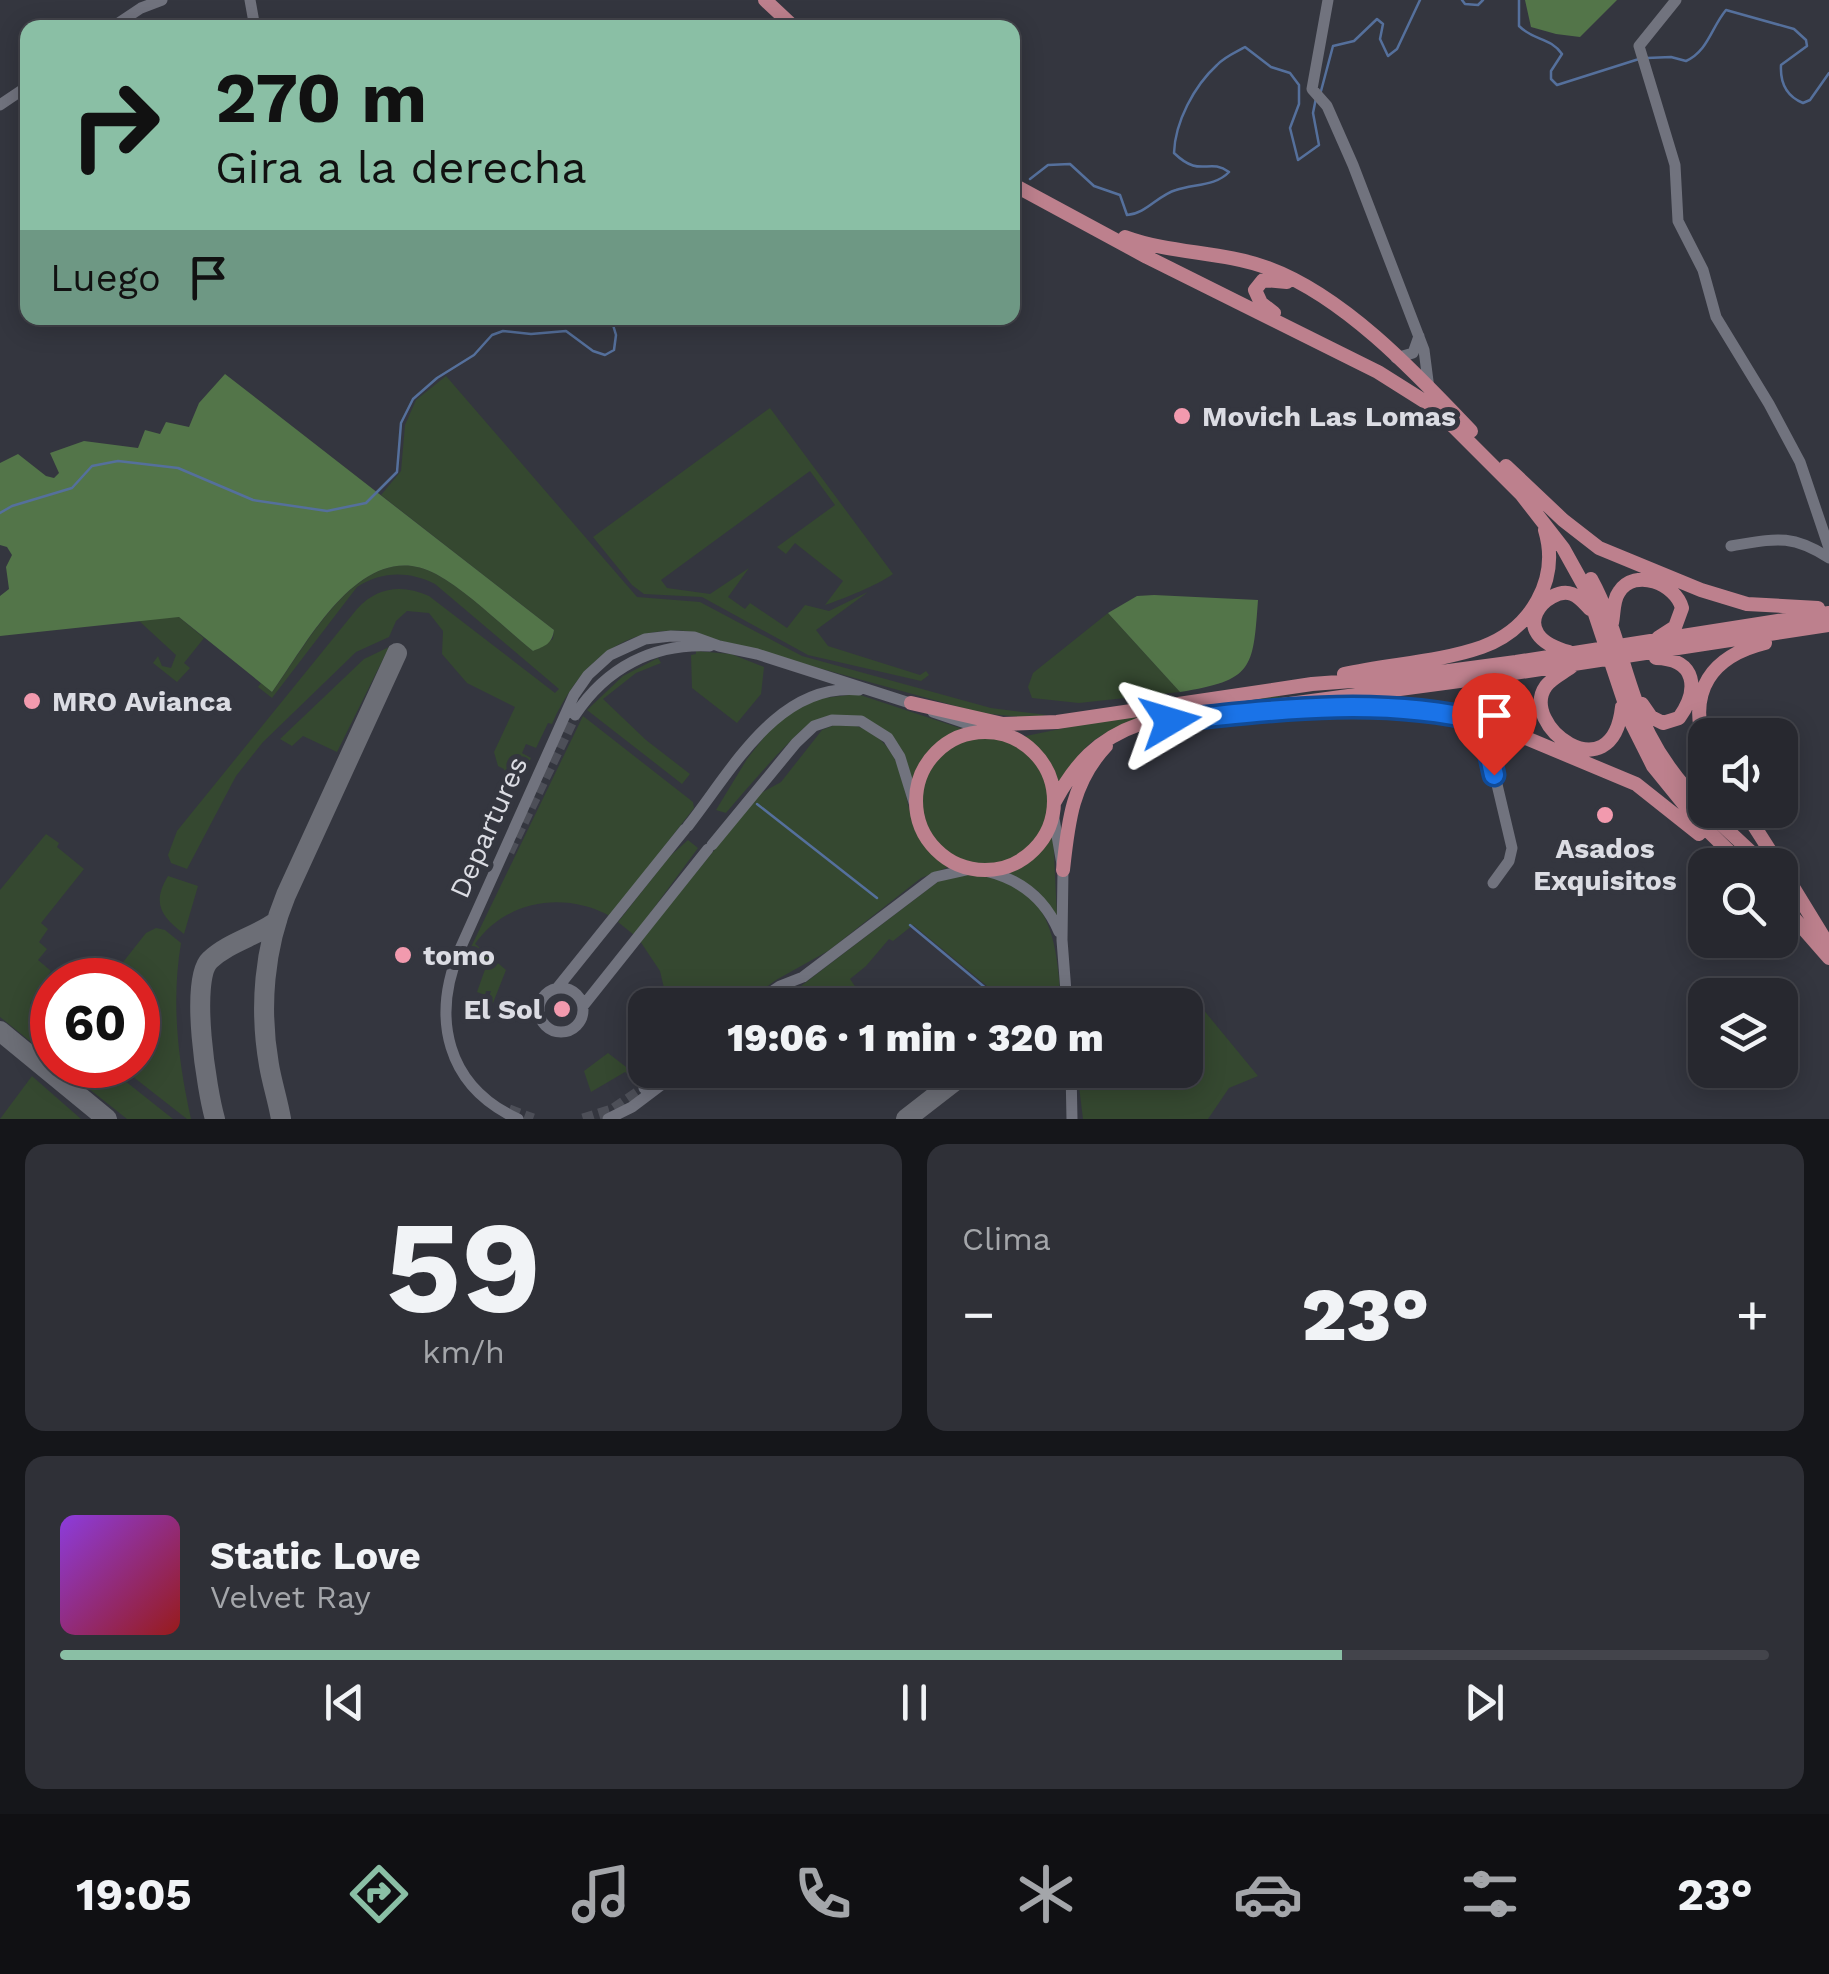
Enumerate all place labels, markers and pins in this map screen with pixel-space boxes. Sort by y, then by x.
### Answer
place label: Movich Las Lomas [1202,400,1456,433]
marker: Movich Las Lomas [1171,405,1193,427]
pin [1452,673,1537,776]
place label: MRO Avianca [52,685,232,718]
marker: MRO Avianca [21,690,43,712]
marker: Asados Exquisitos [1594,804,1616,826]
place label: Asados Exquisitos [1533,832,1677,897]
place label: tomo [423,939,495,972]
marker: tomo [392,944,414,966]
place label: El Sol [464,993,543,1026]
marker: El Sol [551,998,573,1020]

